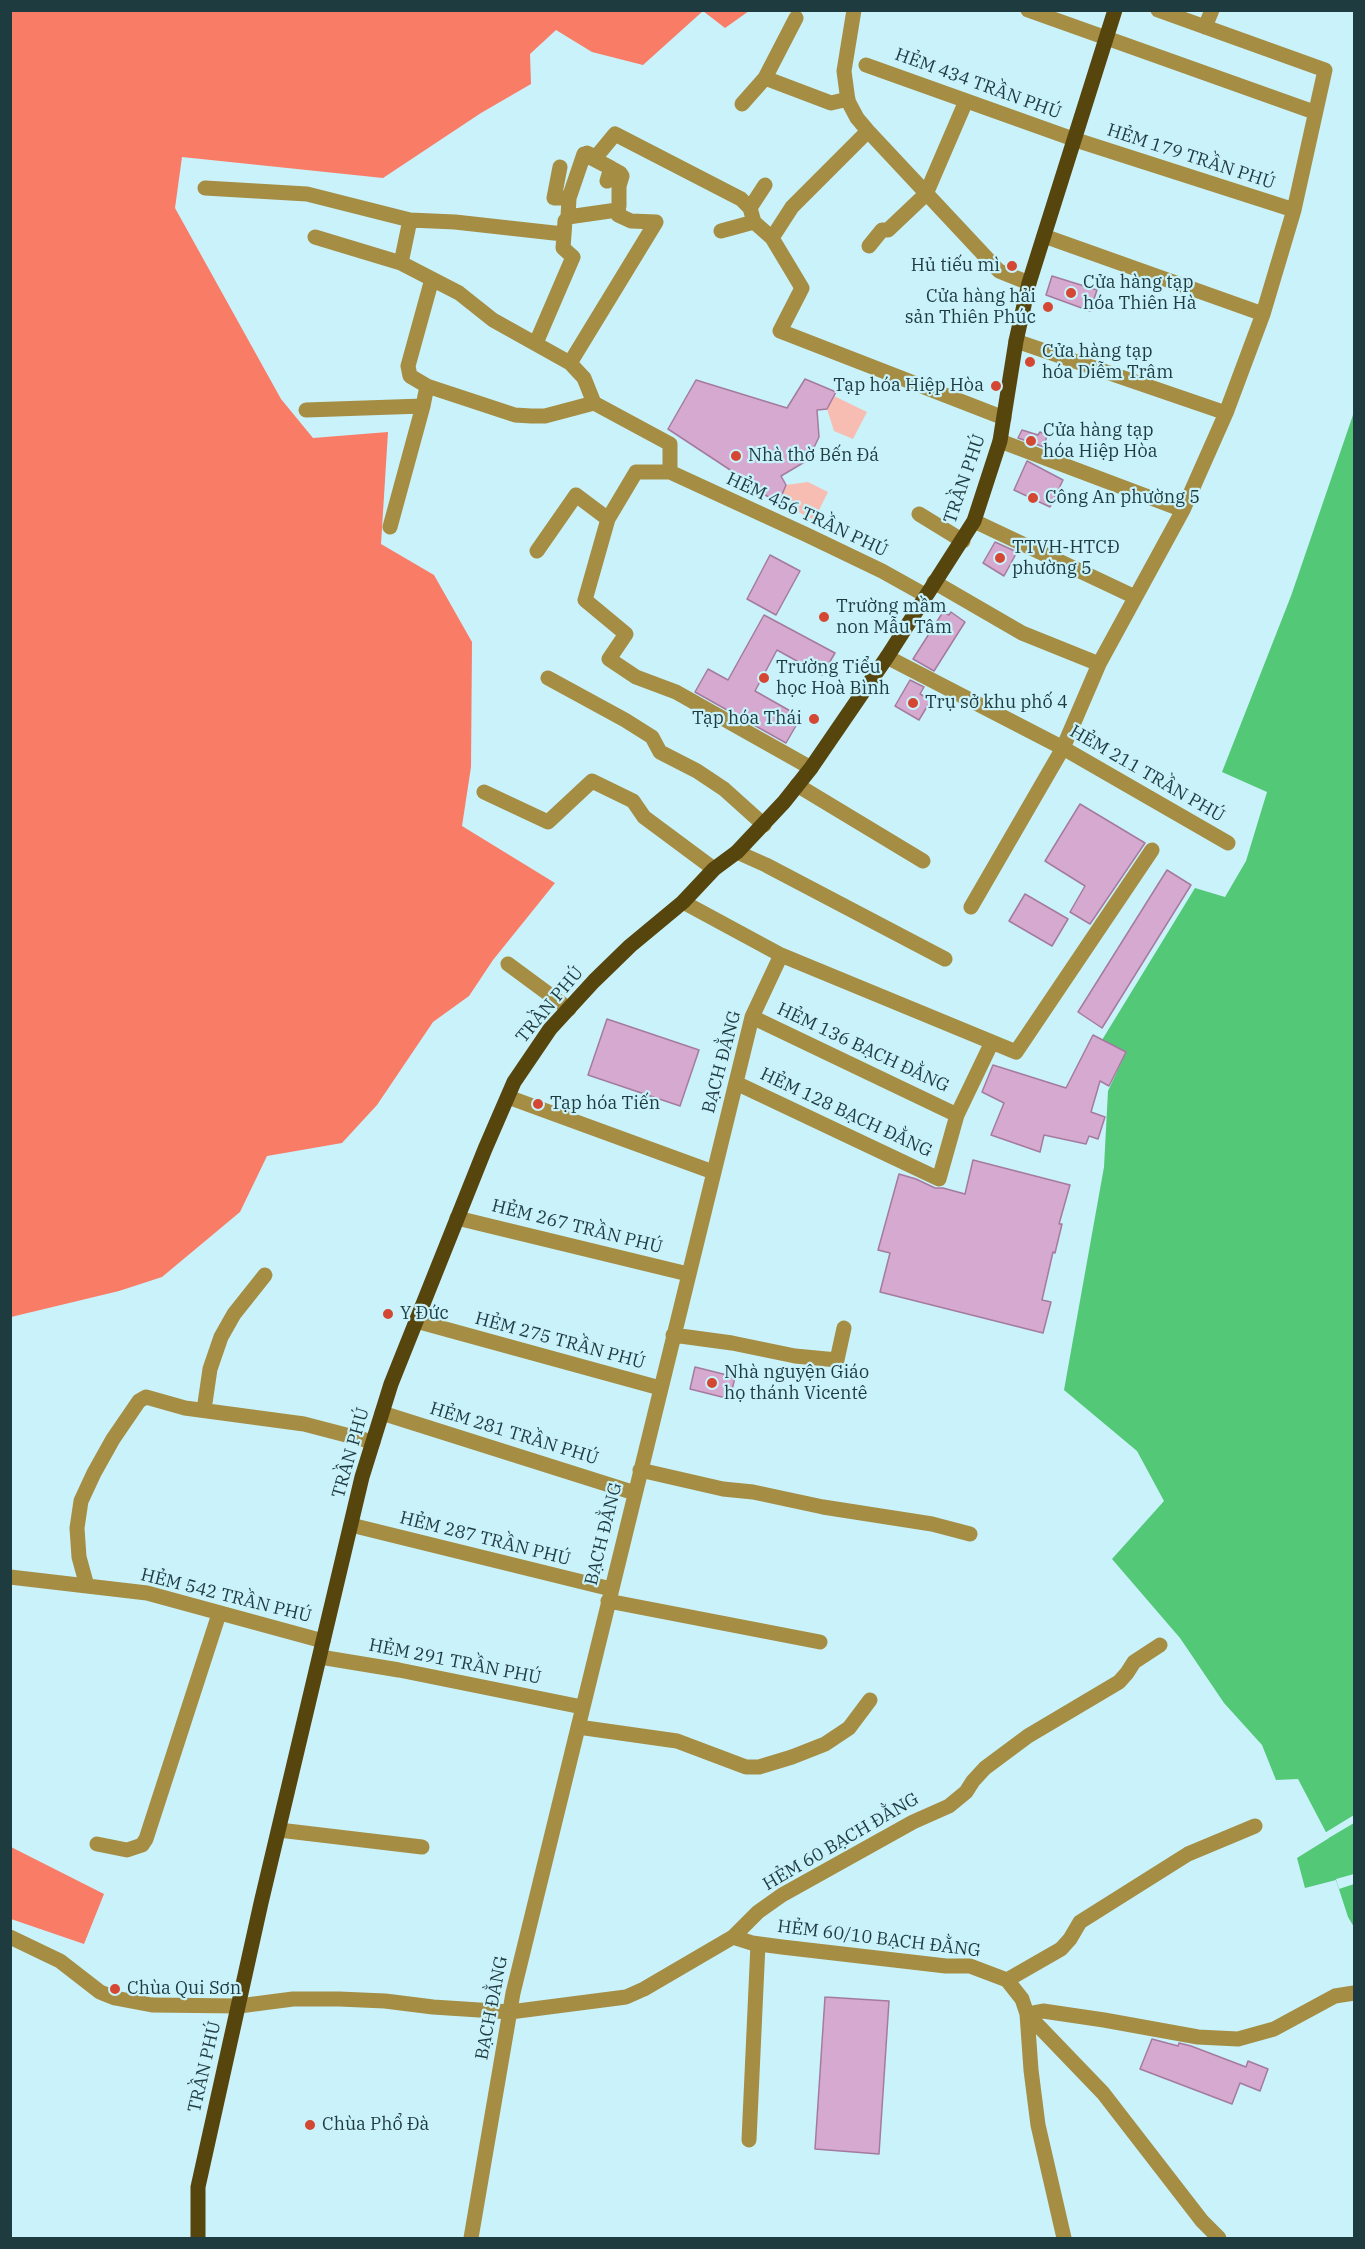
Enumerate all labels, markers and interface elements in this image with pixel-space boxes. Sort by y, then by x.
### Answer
street label: HẺM 434 TRẦN PHÚ [892,44,1064,124]
street label: HẺM 179 TRẦN PHÚ [1104,120,1278,194]
place label: Hủ tiếu mì [911,255,1000,277]
marker: Hủ tiếu mì [1005,259,1019,273]
place label: Cửa hàng tạp hóa Thiên Hà [1083,272,1197,314]
place label: Cửa hàng hải sản Thiên Phúc [905,286,1036,328]
marker: Cửa hàng tạp hóa Thiên Hà [1064,286,1078,300]
marker: Cửa hàng hải sản Thiên Phúc [1041,300,1055,314]
place label: Cửa hàng tạp hóa Diễm Trâm [1042,341,1173,384]
marker: Cửa hàng tạp hóa Diễm Trâm [1023,355,1037,369]
place label: Tạp hóa Hiệp Hòa [833,375,984,397]
marker: Tạp hóa Hiệp Hòa [989,379,1003,393]
place label: Cửa hàng tạp hóa Hiệp Hòa [1043,420,1158,462]
street label: TRẦN PHÚ [940,431,990,527]
marker: Cửa hàng tạp hóa Hiệp Hòa [1024,434,1038,448]
place label: Nhà thờ Bến Đá [748,445,879,467]
marker: Nhà thờ Bến Đá [729,449,743,463]
street label: HẺM 456 TRẦN PHÚ [723,468,891,562]
place label: Công An phường 5 [1045,487,1200,509]
marker: Công An phường 5 [1026,491,1040,505]
place label: TTVH-HTCĐ phường 5 [1012,537,1120,580]
marker: TTVH-HTCĐ phường 5 [993,551,1007,565]
place label: Trường mầm non Mẫu Tâm [836,596,952,638]
marker: Trường mầm non Mẫu Tâm [817,610,831,624]
place label: Trường Tiểu học Hoà Bình [776,657,890,700]
marker: Trường Tiểu học Hoà Bình [757,671,771,685]
place label: Trụ sở khu phố 4 [925,692,1068,714]
marker: Trụ sở khu phố 4 [906,696,920,710]
place label: Tạp hóa Thái [692,708,802,730]
marker: Tạp hóa Thái [807,712,821,726]
street label: HẺM 211 TRẦN PHÚ [1066,721,1228,827]
street label: TRẦN PHÚ [512,962,588,1048]
street label: HẺM 136 BẠCH ĐẰNG [774,999,952,1097]
street label: BẠCH ĐẰNG [698,1008,746,1116]
street label: HẺM 128 BẠCH ĐẰNG [757,1064,935,1162]
place label: Tạp hóa Tiến [550,1093,660,1115]
marker: Tạp hóa Tiến [531,1097,545,1111]
street label: HẺM 267 TRẦN PHÚ [489,1195,665,1259]
place label: Y Đức [400,1303,449,1325]
marker: Y Đức [381,1307,395,1321]
street label: HẺM 275 TRẦN PHÚ [473,1308,647,1374]
place label: Nhà nguyện Giáo họ thánh Vicentê [724,1362,869,1404]
marker: Nhà nguyện Giáo họ thánh Vicentê [705,1376,719,1390]
street label: HẺM 281 TRẦN PHÚ [427,1398,601,1470]
street label: TRẦN PHÚ [328,1405,374,1501]
street label: BẠCH ĐẰNG [581,1480,627,1588]
street label: HẺM 287 TRẦN PHÚ [397,1507,573,1571]
street label: HẺM 542 TRẦN PHÚ [138,1564,314,1628]
street label: HẺM 291 TRẦN PHÚ [367,1635,543,1689]
street label: HẺM 60 BẠCH ĐẰNG [759,1789,923,1895]
street label: HẺM 60/10 BẠCH ĐẰNG [776,1916,982,1962]
street label: BẠCH ĐẰNG [471,1954,513,2062]
place label: Chùa Qui Sơn [127,1978,241,2000]
marker: Chùa Qui Sơn [108,1982,122,1996]
street label: TRẦN PHÚ [184,2019,226,2115]
place label: Chùa Phổ Đà [322,2114,429,2136]
marker: Chùa Phổ Đà [303,2118,317,2132]

